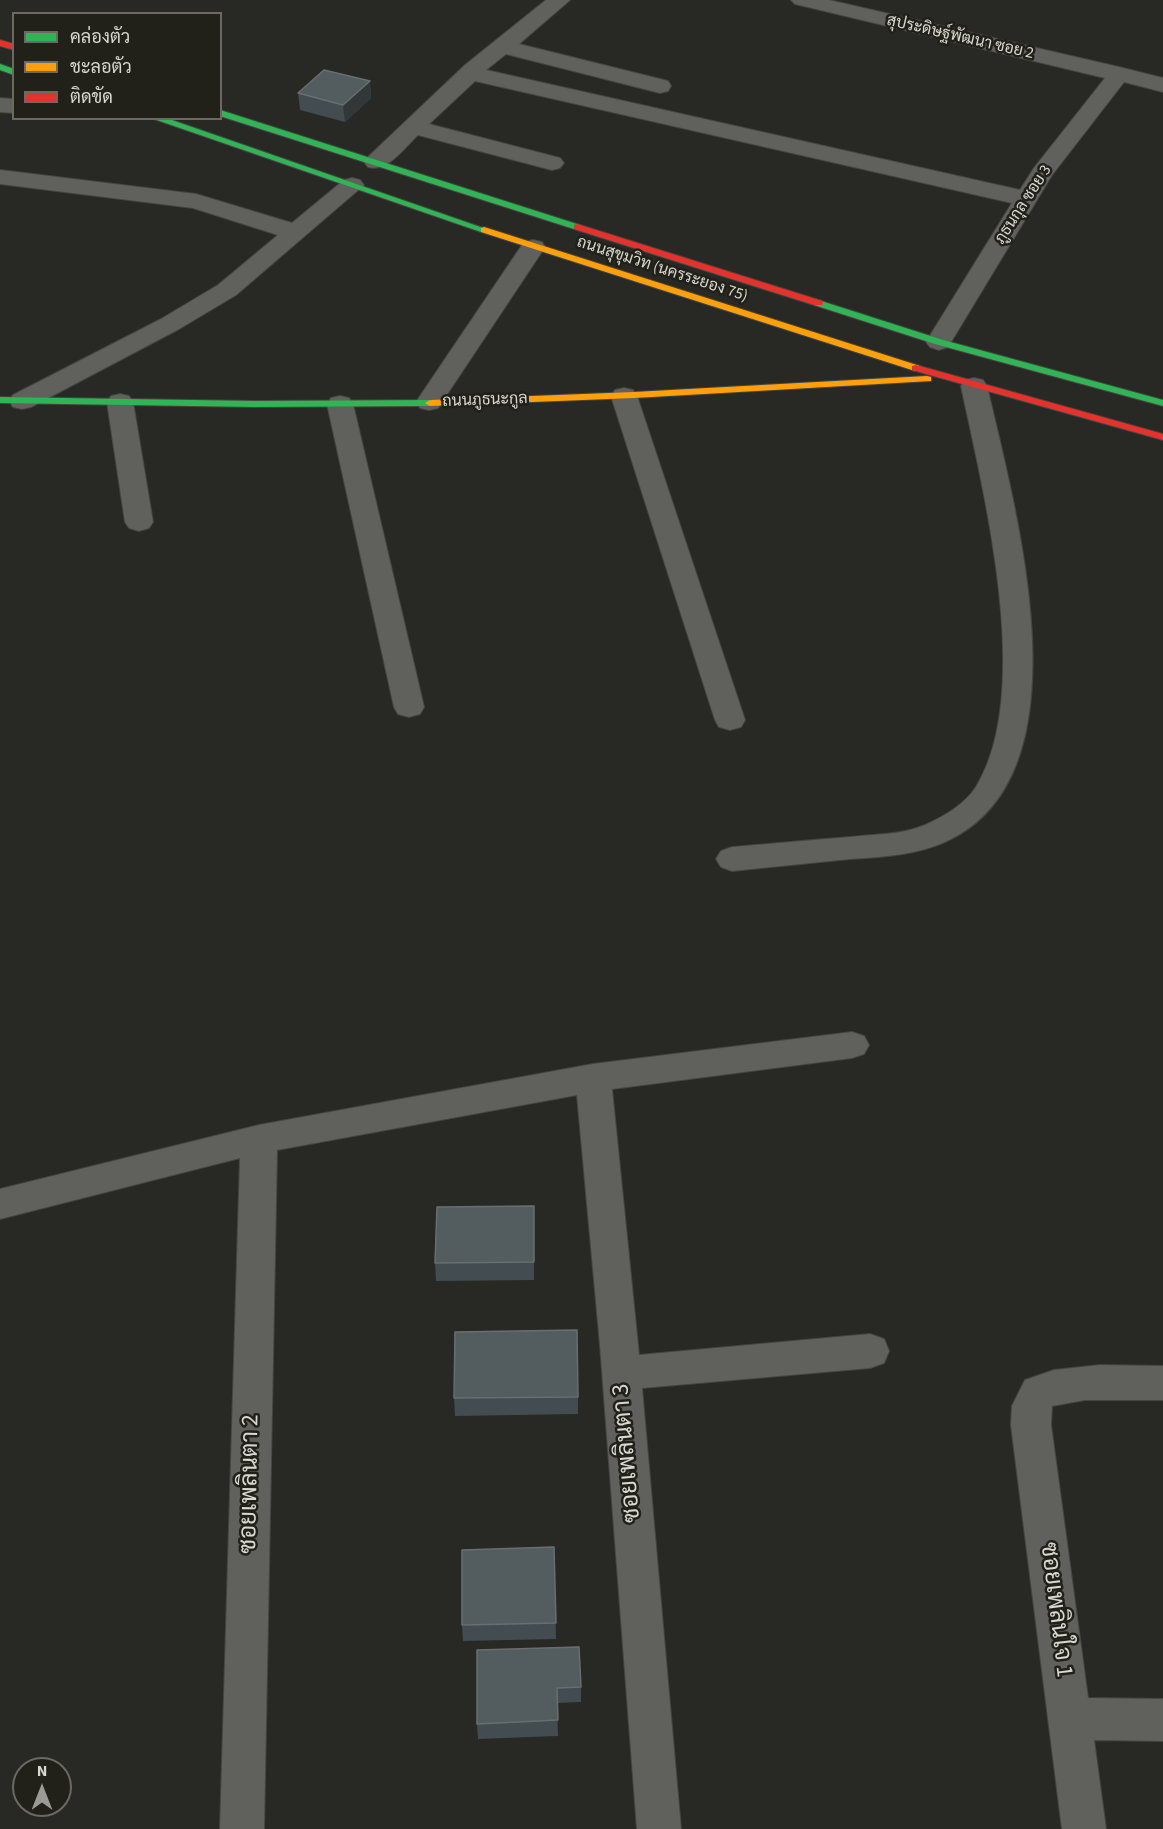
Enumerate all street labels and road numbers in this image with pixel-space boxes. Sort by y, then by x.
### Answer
street label: สุประดิษฐ์พัฒนา ซอย 2 [885,12,1035,64]
street label: ภูธนกุล ซอย 3 [991,162,1057,248]
street label: ถนนสุขุมวิท (นครระยอง 75) [574,233,750,307]
street label: ถนนภูธนะกูล [442,390,528,412]
street label: ซอยเพลินตา 3 [608,1382,648,1524]
street label: ซอยเพลินตา 2 [235,1414,267,1554]
street label: ซอยเพลินใจ 1 [1032,1541,1078,1679]

